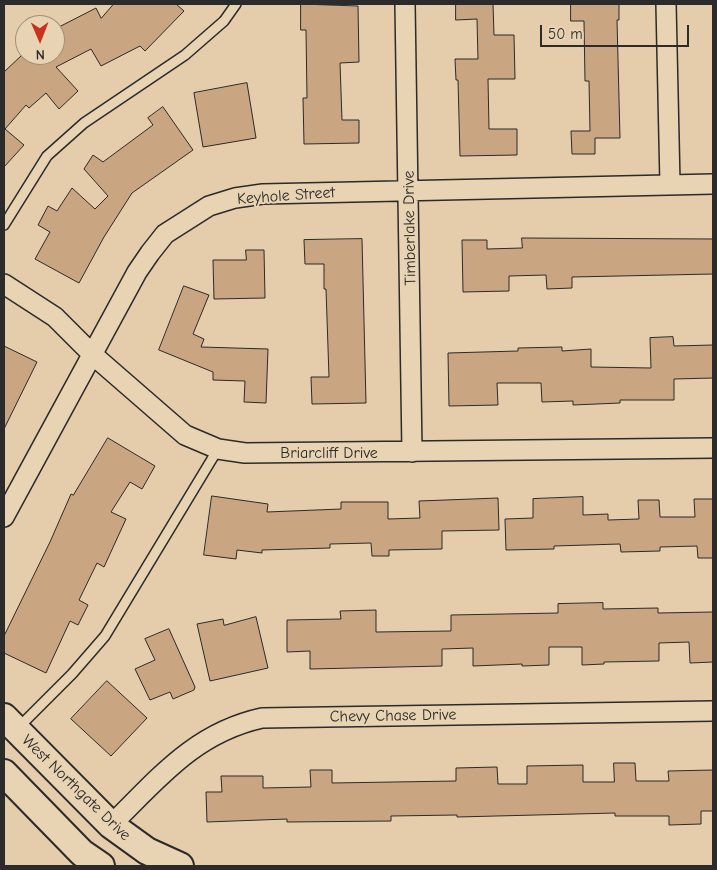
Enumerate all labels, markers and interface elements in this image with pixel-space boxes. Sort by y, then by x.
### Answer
north arrow [15,15,65,65]
scale bar [542,15,691,47]
text: 50 m [548,25,583,43]
text: N [36,46,45,63]
street label: Timberlake Drive [399,170,421,286]
street label: Keyhole Street [236,183,336,209]
street label: Briarcliff Drive [280,443,378,463]
street label: Chevy Chase Drive [330,705,456,727]
street label: West Northgate Drive [17,731,135,845]

